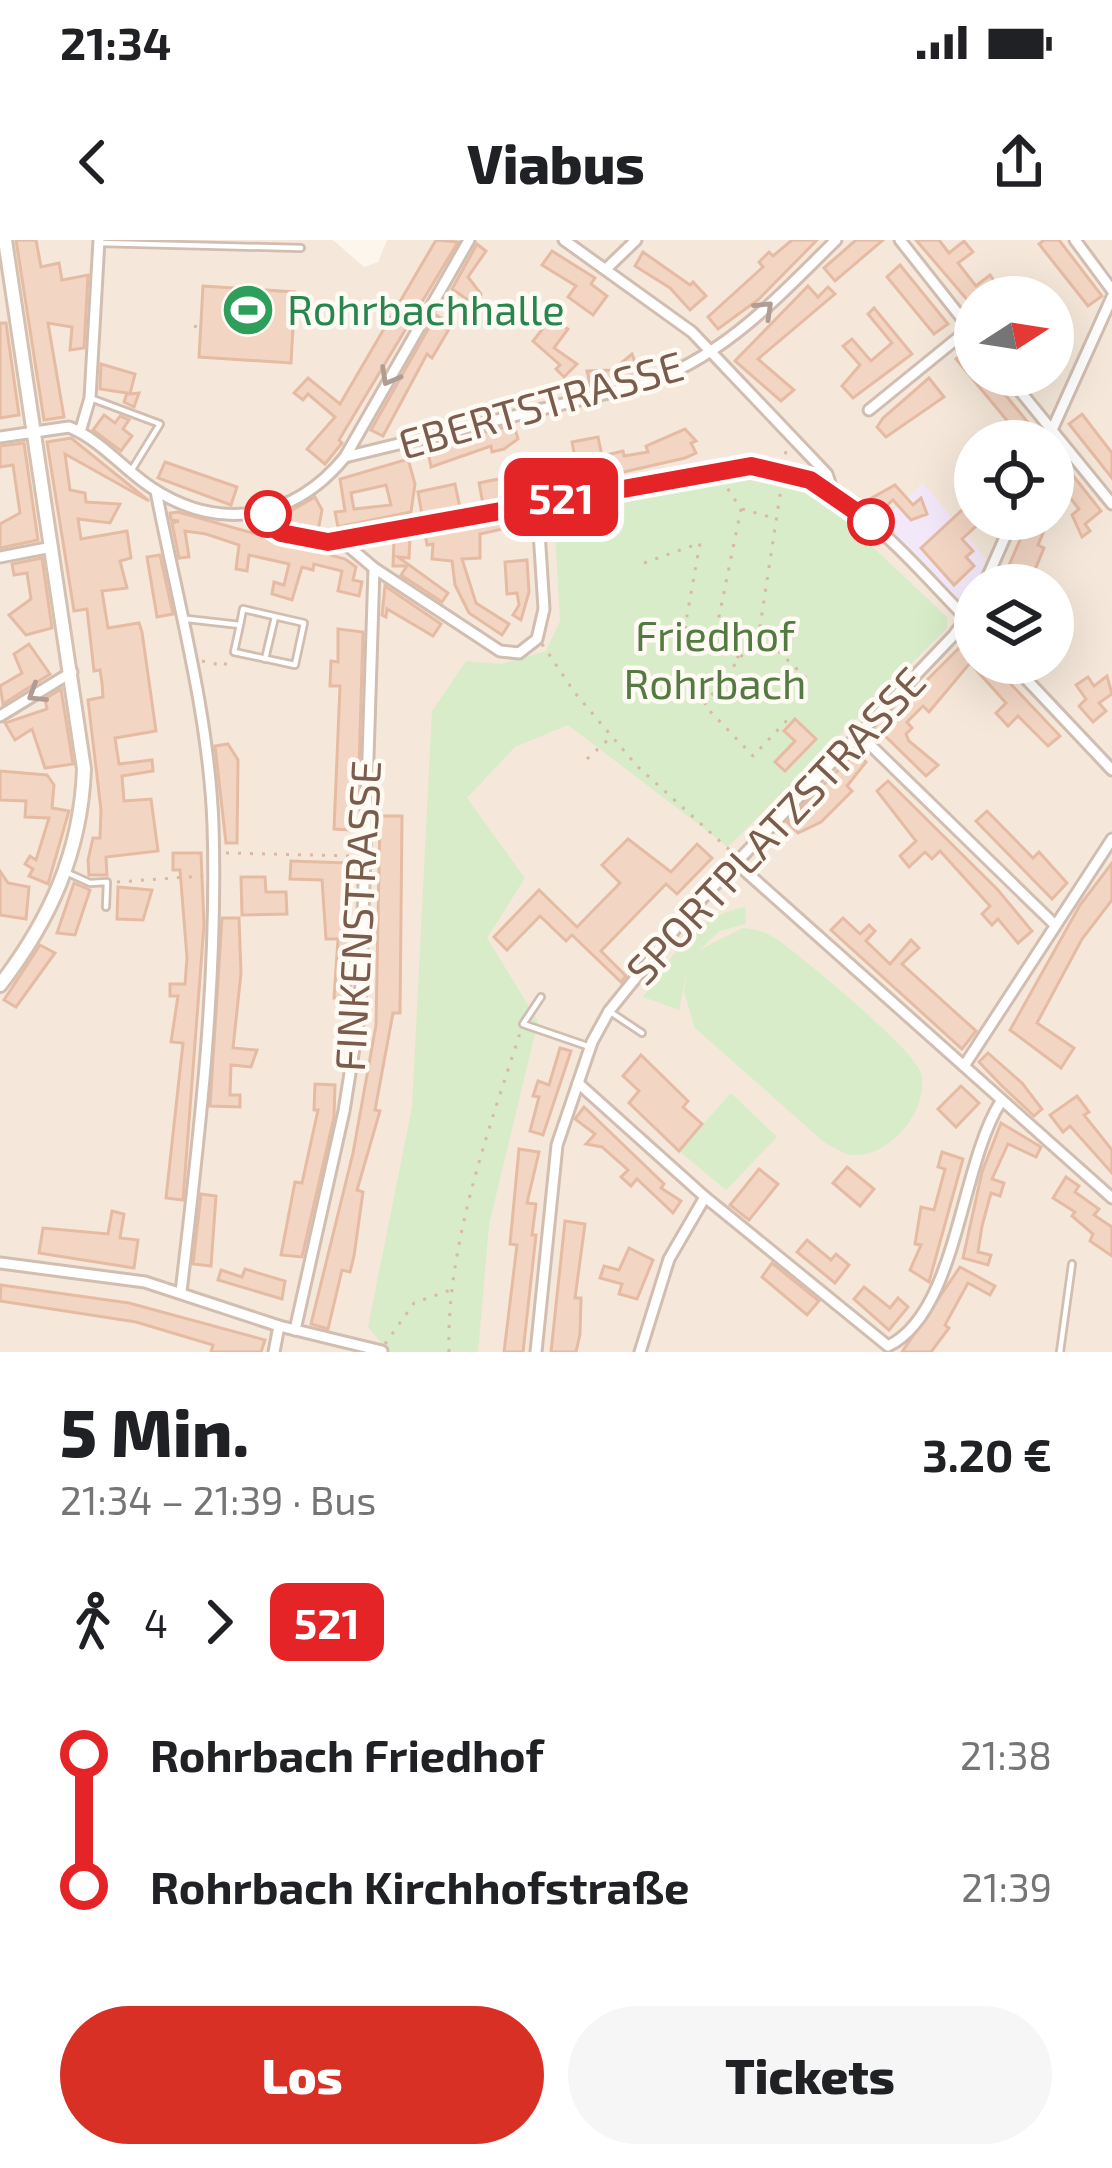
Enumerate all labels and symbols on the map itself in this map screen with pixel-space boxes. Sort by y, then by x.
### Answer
north arrow [954,276,1074,396]
sports icon: Rohrbachhalle [220,282,276,338]
place label: Rohrbachhalle [287,283,565,333]
one-way arrow [751,301,773,323]
street label: EBERTSTRASSE [392,339,688,468]
one-way arrow [380,364,403,386]
line badge: 521 [492,458,630,536]
unlabelled marker [246,492,290,536]
unlabelled marker [849,500,893,544]
park label: Friedhof Rohrbach [624,609,806,707]
street label: SPORTPLATZSTRASSE [615,656,934,994]
one-way arrow [27,680,49,702]
street label: FINKENSTRASSE [323,759,389,1073]

